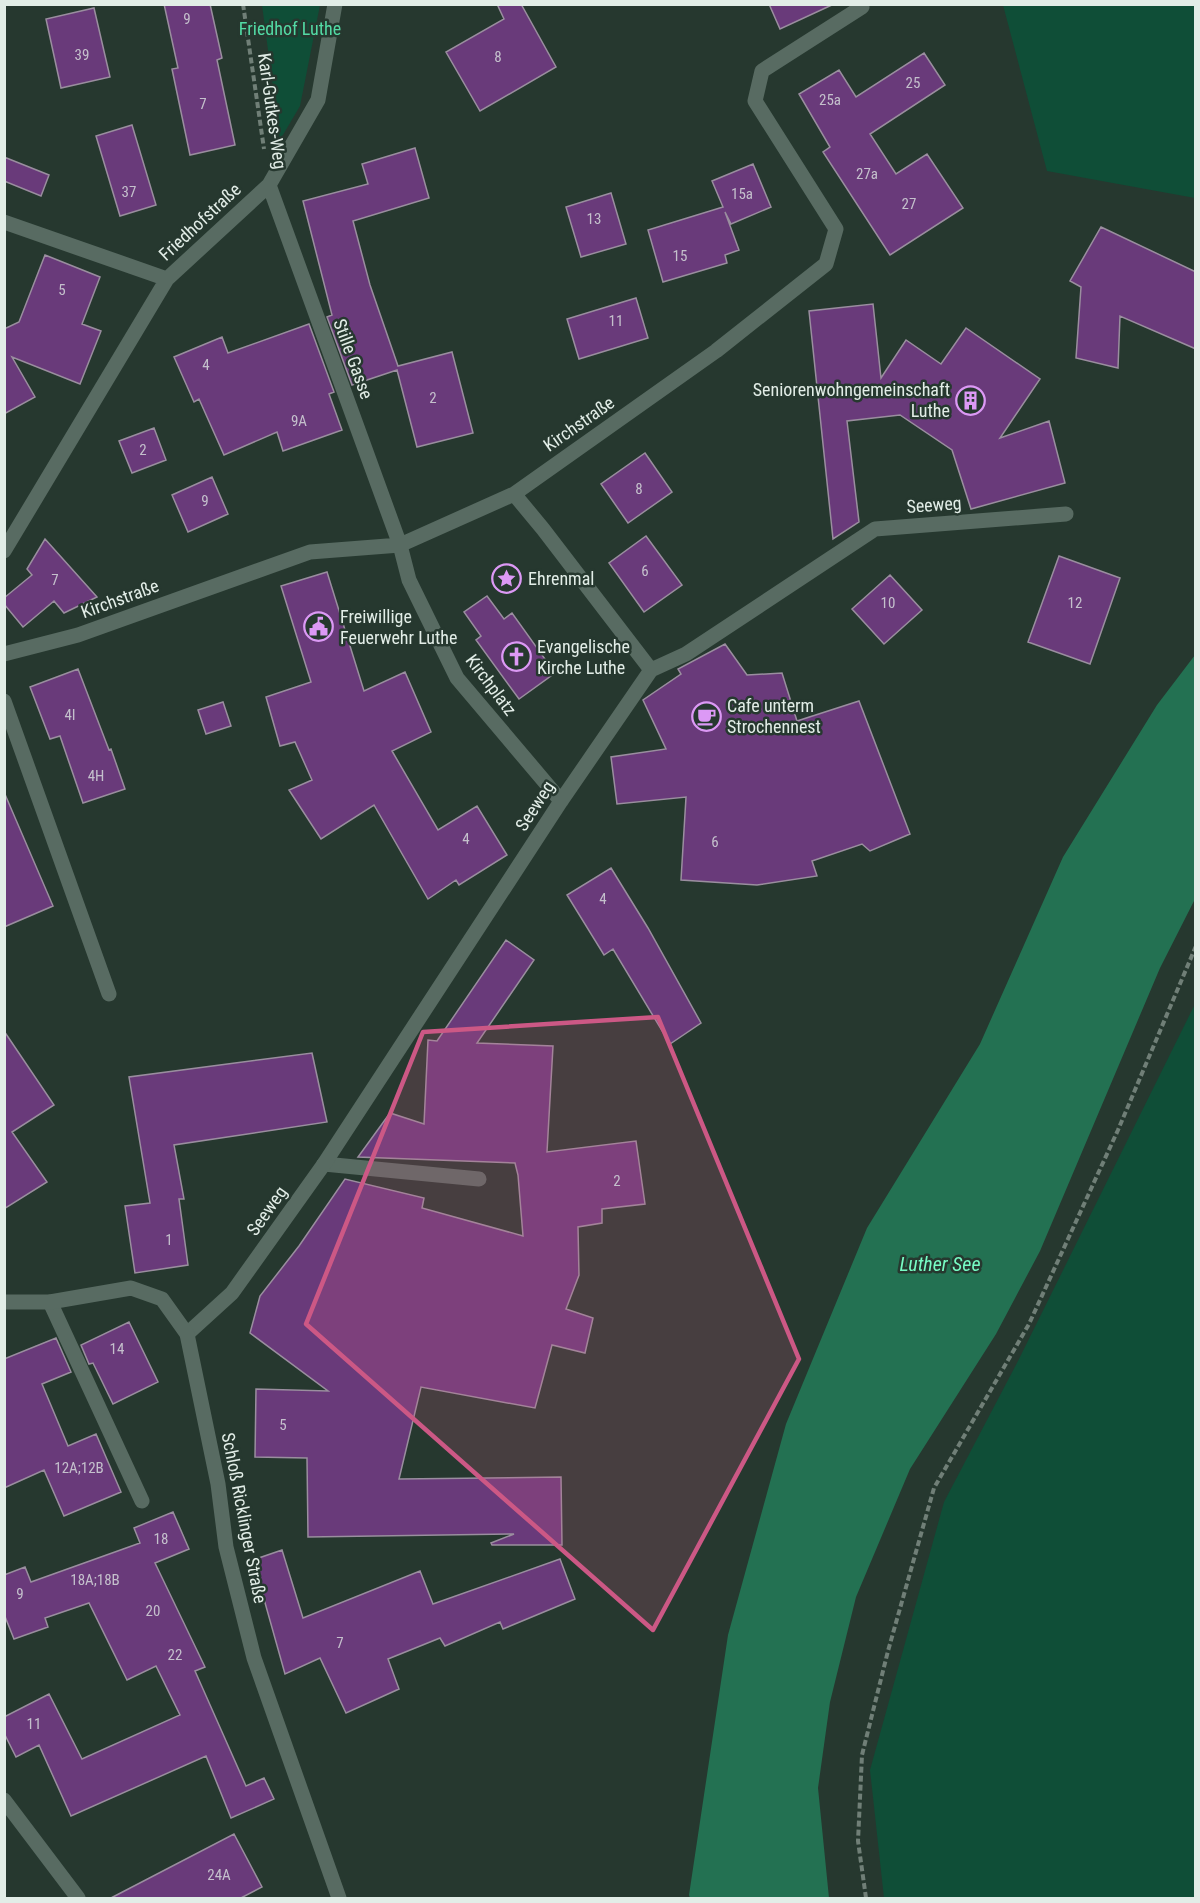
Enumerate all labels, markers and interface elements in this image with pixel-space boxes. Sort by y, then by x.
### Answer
house number: 9 [183,10,191,28]
park label: Friedhof Luthe [239,18,341,39]
house number: 39 [75,46,89,64]
house number: 8 [494,48,502,66]
street label: Karl-Gutkes-Weg [254,52,291,170]
house number: 25 [906,74,920,92]
house number: 25a [819,91,841,109]
house number: 7 [199,95,207,113]
house number: 27a [856,165,878,183]
street label: Friedhofstraße [154,179,245,265]
house number: 37 [122,183,136,201]
house number: 15a [731,185,753,203]
house number: 27 [902,195,916,213]
house number: 13 [587,210,601,228]
house number: 15 [673,247,687,265]
house number: 5 [58,281,66,299]
house number: 11 [609,312,623,330]
street label: Stille Gasse [329,316,378,402]
house number: 4 [202,356,210,374]
place label: Seniorenwohngemeinschaft Luthe [753,379,950,421]
building icon: Seniorenwohngemeinschaft Luthe [955,384,987,416]
house number: 2 [429,389,437,407]
street label: Kirchstraße [539,392,618,456]
house number: 9A [291,412,307,430]
house number: 2 [139,441,147,459]
house number: 8 [635,480,643,498]
house number: 9 [201,492,209,510]
street label: Seeweg [906,492,962,517]
house number: 6 [641,562,649,580]
place icon: Ehrenmal [491,563,523,595]
place label: Ehrenmal [528,568,594,589]
house number: 7 [51,571,59,589]
street label: Kirchstraße [78,575,162,622]
house number: 10 [881,594,895,612]
house number: 12 [1068,594,1082,612]
place label: Freiwillige Feuerwehr Luthe [340,606,457,648]
public building icon: Freiwillige Feuerwehr Luthe [303,611,335,643]
place label: Evangelische Kirche Luthe [537,636,630,678]
church icon: Evangelische Kirche Luthe [500,641,532,673]
street label: Kirchplatz [462,650,521,719]
place label: Cafe unterm Strochennest [727,695,821,737]
cafe icon: Cafe unterm Strochennest [690,700,722,732]
house number: 4I [64,706,76,724]
house number: 4H [88,767,104,785]
street label: Seeweg [511,777,558,835]
house number: 4 [462,830,470,848]
house number: 6 [711,833,719,851]
house number: 4 [599,890,607,908]
house number: 2 [613,1172,621,1190]
street label: Seeweg [242,1182,291,1239]
house number: 1 [165,1231,173,1249]
water label: Luther See [899,1252,981,1276]
house number: 14 [110,1340,124,1358]
house number: 5 [279,1416,287,1434]
street label: Schloß Ricklinger Straße [218,1431,271,1605]
house number: 12A;12B [54,1459,104,1477]
house number: 18 [154,1530,168,1548]
house number: 18A;18B [70,1571,120,1589]
house number: 9 [16,1585,24,1603]
house number: 20 [146,1602,160,1620]
house number: 7 [336,1634,344,1652]
house number: 22 [168,1646,182,1664]
house number: 11 [27,1715,41,1733]
house number: 24A [207,1866,231,1884]

